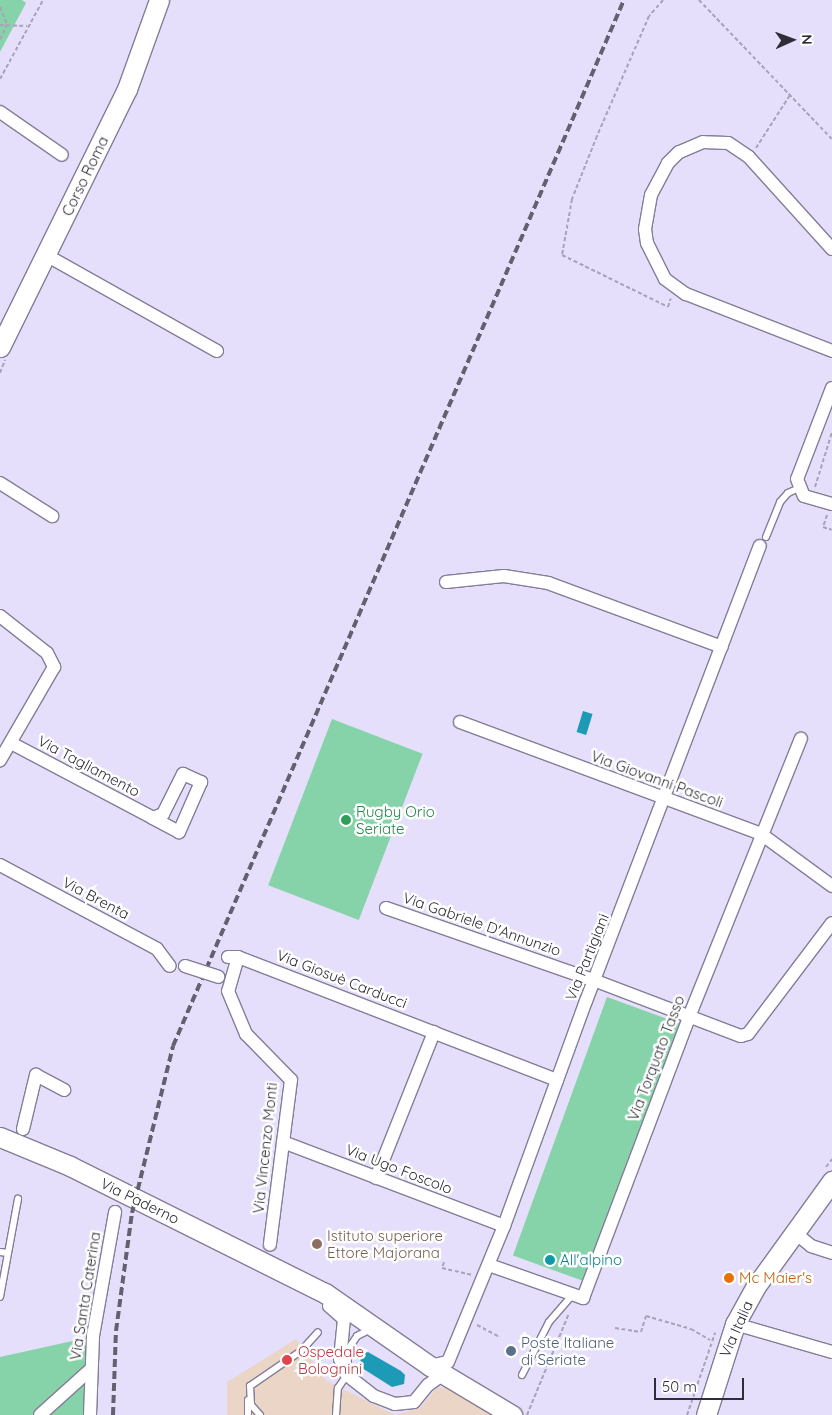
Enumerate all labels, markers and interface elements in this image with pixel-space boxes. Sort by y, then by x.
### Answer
north arrow [767,15,817,65]
text: N [798,34,816,45]
street label: Corso Roma [58,133,112,219]
street label: Via Tagliamento [35,732,143,800]
street label: Via Giovanni Pascoli [589,747,725,811]
place label: Rugby Orio Seriate [356,802,435,837]
marker: Rugby Orio Seriate [340,814,352,826]
street label: Via Brenta [60,873,132,923]
street label: Via Gabriele D'Annunzio [401,888,563,960]
street label: Via Partigiani [561,911,613,1003]
street label: Via Giosuè Carducci [274,946,410,1012]
street label: Via Torquato Tasso [624,993,688,1123]
street label: Via Vincenzo Monti [249,1082,281,1214]
street label: Via Ugo Foscolo [343,1140,455,1198]
street label: Via Paderno [98,1174,182,1228]
place label: Istituto superiore Ettore Majorana [327,1226,443,1261]
street label: Via Santa Caterina [66,1230,104,1362]
marker: Istituto superiore Ettore Majorana [311,1238,323,1250]
place label: All'alpino [560,1251,622,1269]
marker: All'alpino [544,1254,556,1266]
place label: Mc Maier's [739,1269,812,1287]
marker: Mc Maier's [723,1272,735,1284]
street label: Via Italia [716,1298,756,1360]
place label: Poste Italiane di Seriate [521,1333,614,1368]
place label: Ospedale Bolognini [298,1342,364,1377]
marker: Poste Italiane di Seriate [505,1345,517,1357]
marker: Ospedale Bolognini [280,1353,294,1367]
scale bar [657,1368,747,1400]
text: 50 m [662,1377,697,1396]

